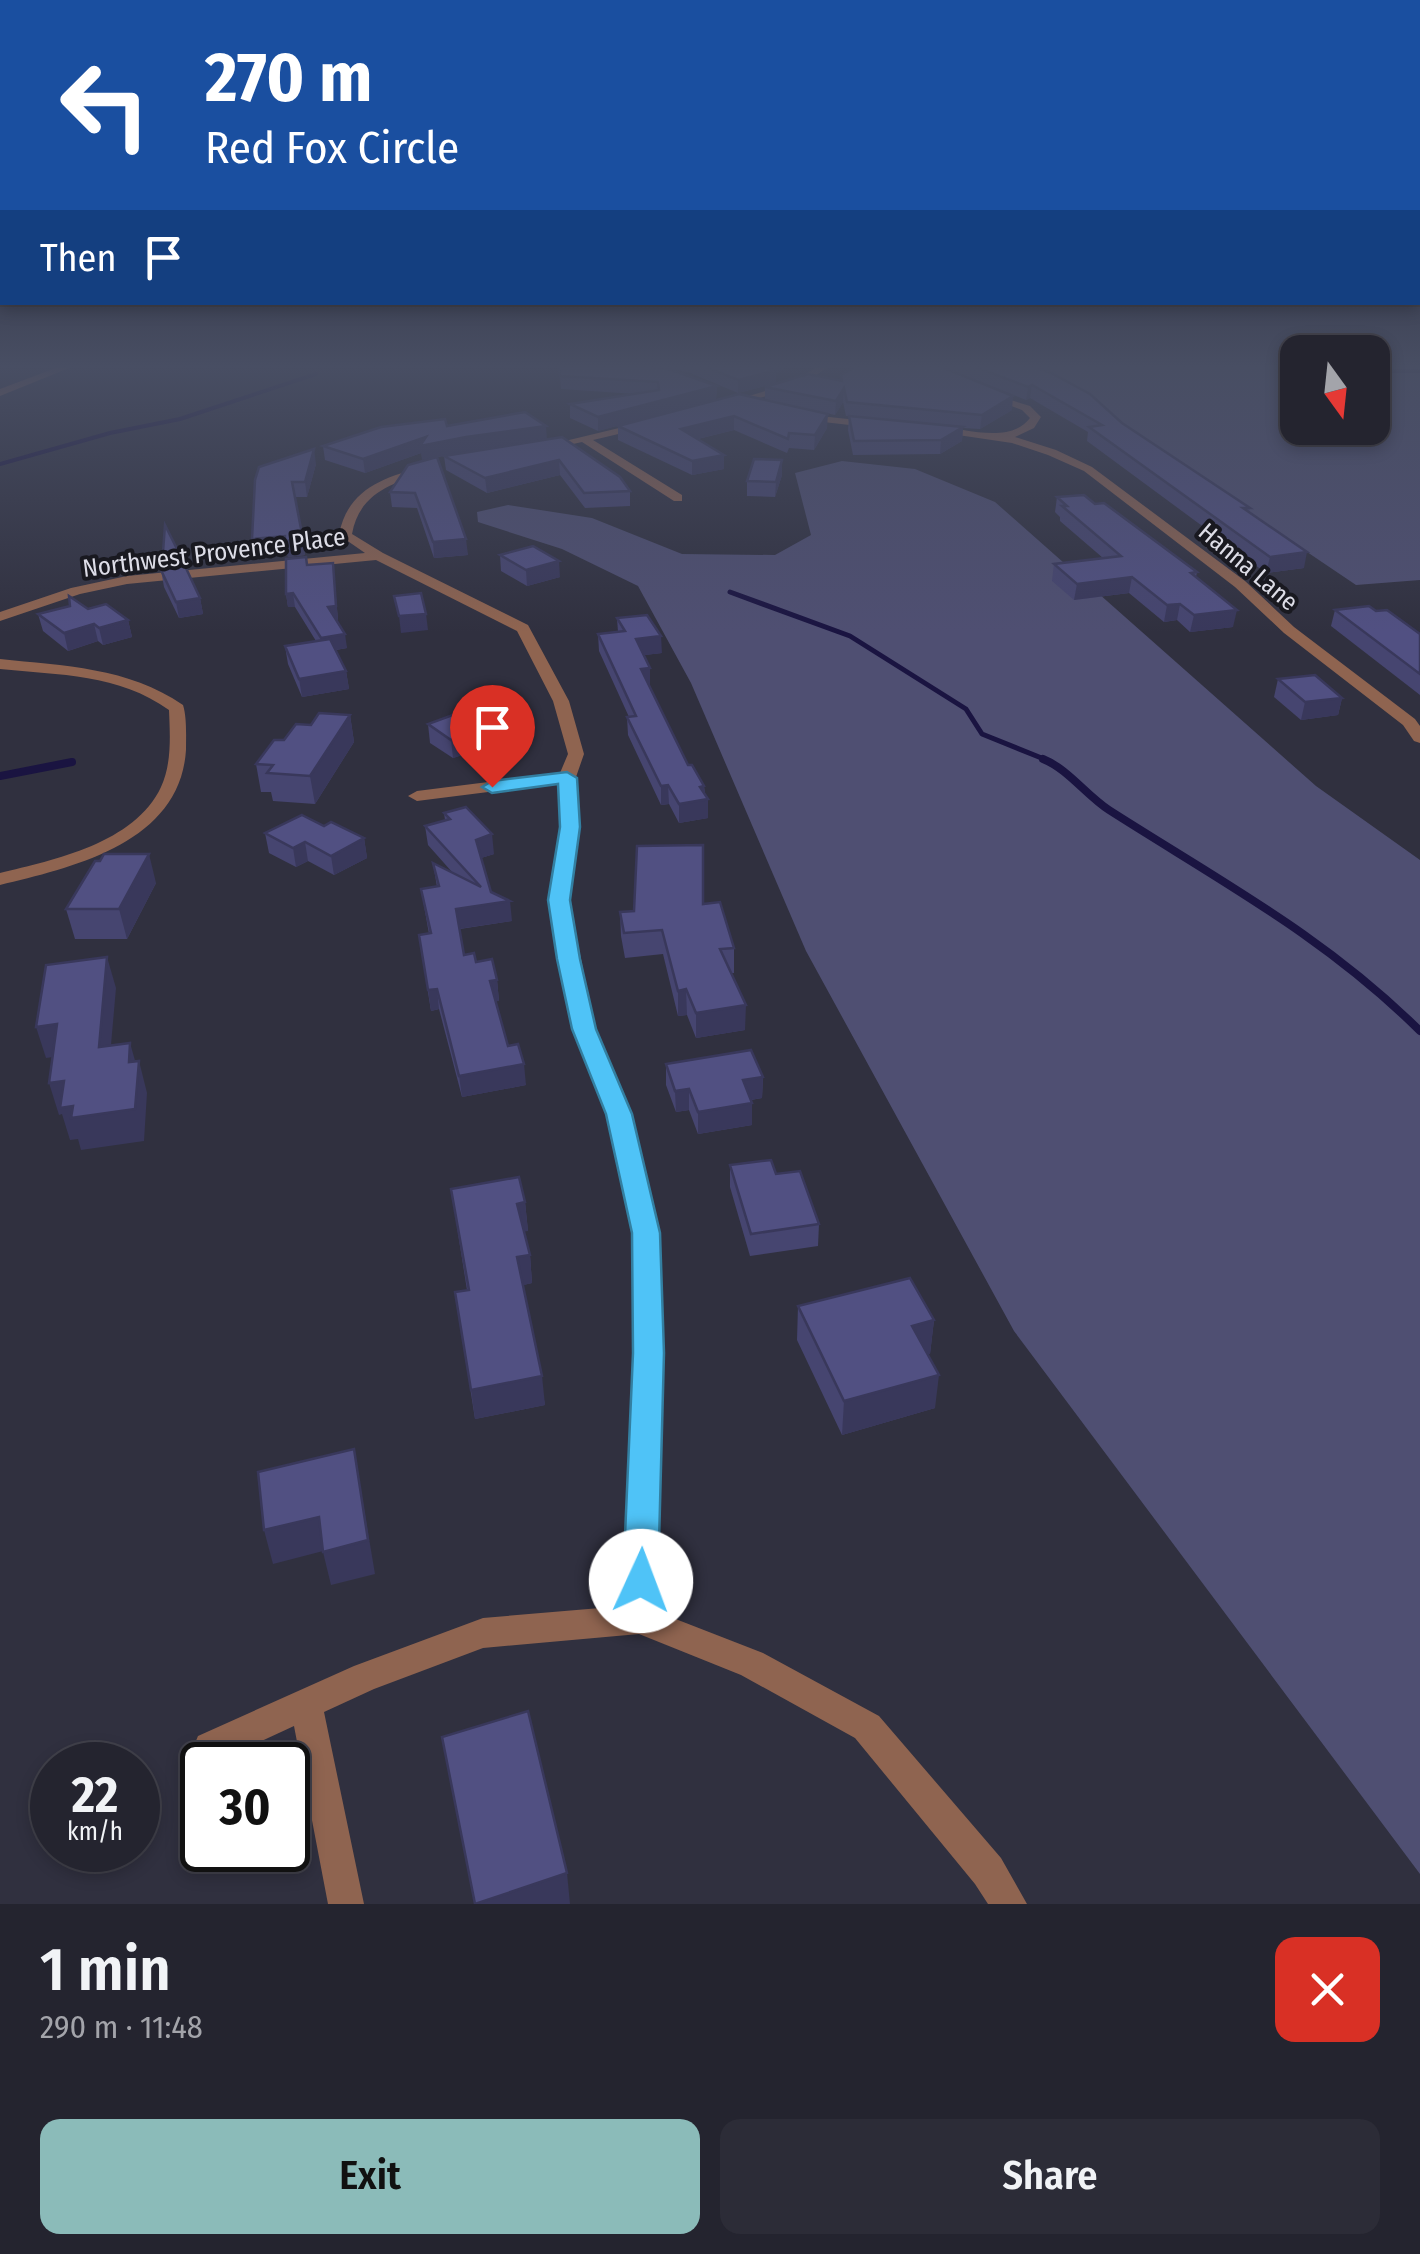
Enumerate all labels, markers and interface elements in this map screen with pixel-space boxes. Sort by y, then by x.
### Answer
text: 270 m [205,36,372,120]
icon: left [40,40,170,170]
text: Red Fox Circle [205,121,459,175]
icon: arrive [136,230,191,285]
text: Then [40,235,116,281]
north arrow [1280,335,1390,445]
map controls [1280,335,1390,445]
street label: Hanna Lane [1192,517,1304,617]
street label: Northwest Provence Place [81,522,347,584]
pin [450,685,535,788]
icon: arrive [465,700,520,755]
position arrow [589,1529,693,1633]
speed limit sign: 30 [180,1742,310,1872]
text: 22 [72,1765,118,1825]
text: km/h [67,1817,123,1847]
text: 1 min [40,1934,171,2006]
button: close [1275,1937,1380,2042]
text: 290 m · 11:48 [40,2008,203,2046]
button: Exit [40,2119,700,2234]
button: Share [720,2119,1380,2234]

